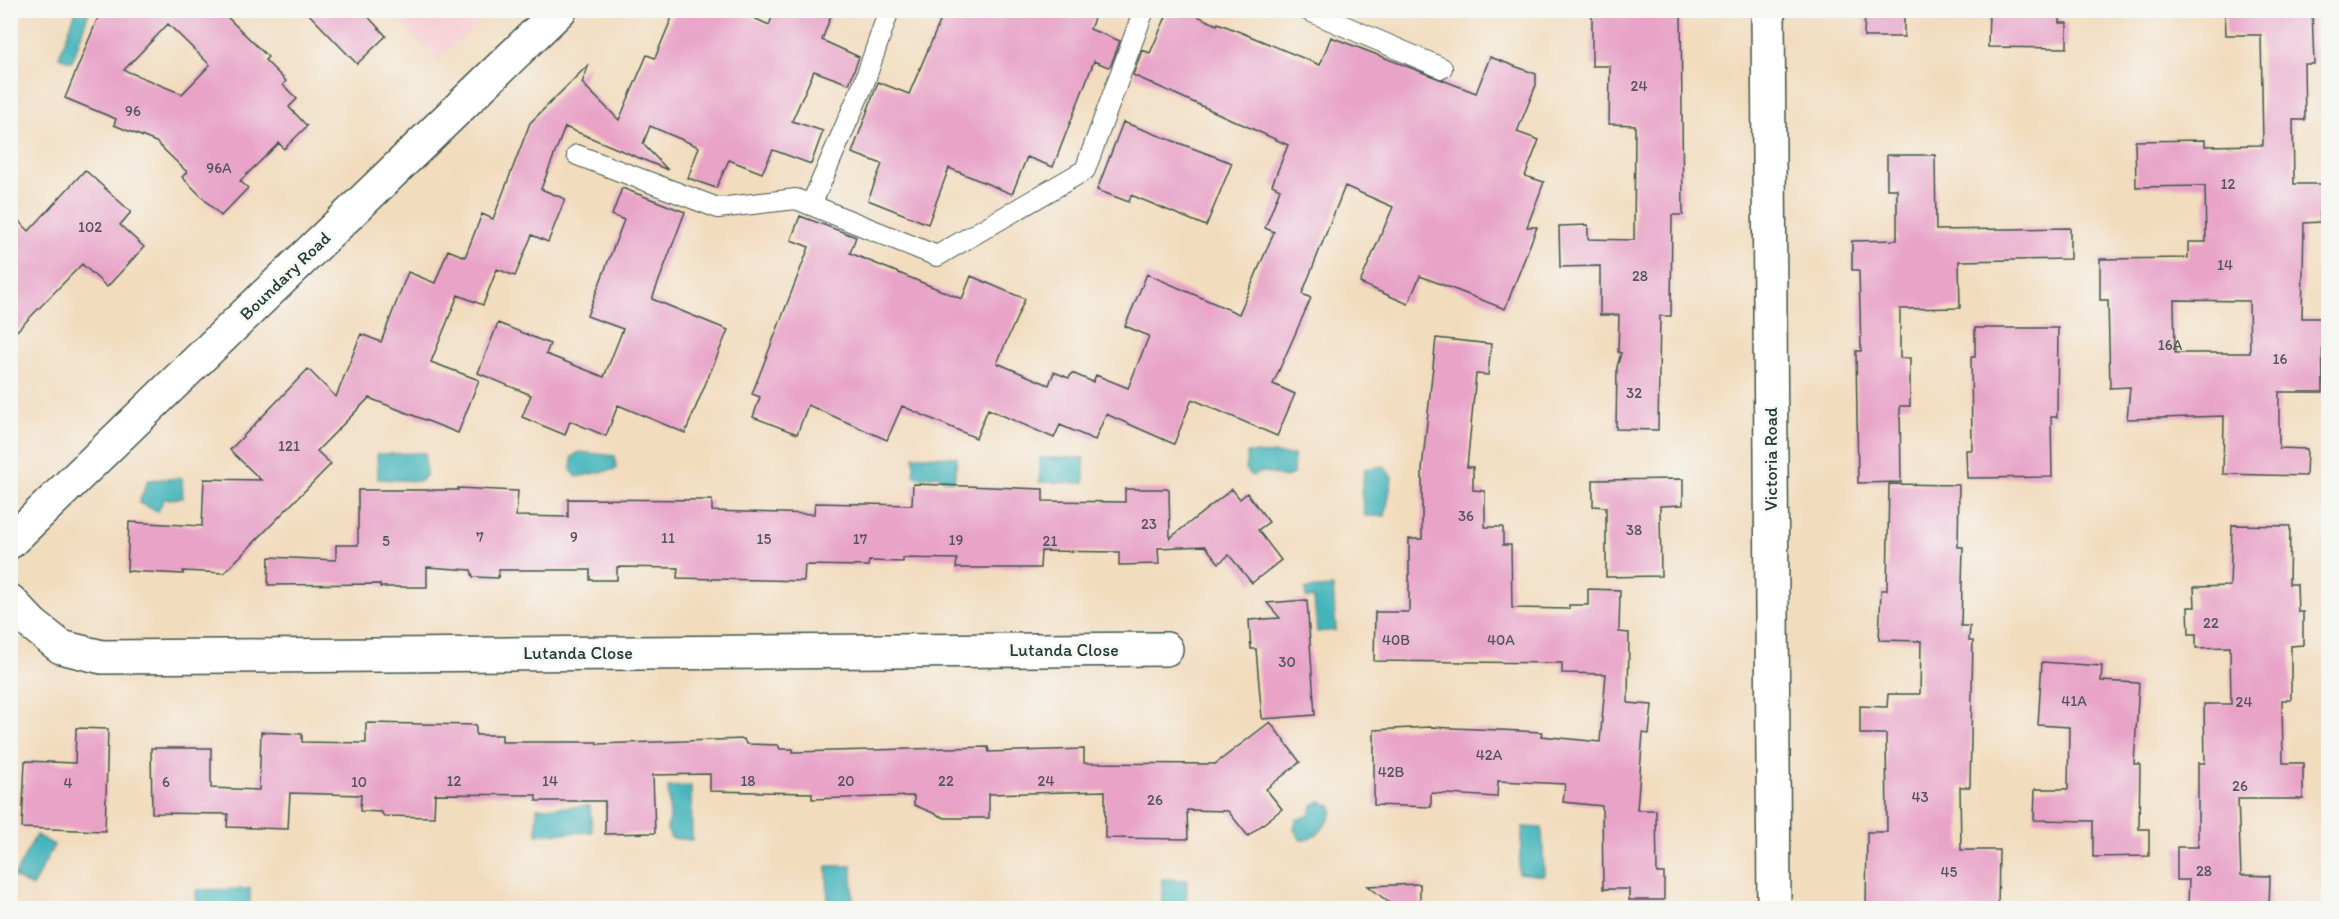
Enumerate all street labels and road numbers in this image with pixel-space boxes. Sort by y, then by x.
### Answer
street label: Boundary Road [235,227,335,325]
street label: Victoria Road [1760,407,1782,511]
street label: Lutanda Close [1009,639,1119,661]
street label: Lutanda Close [523,642,633,664]

